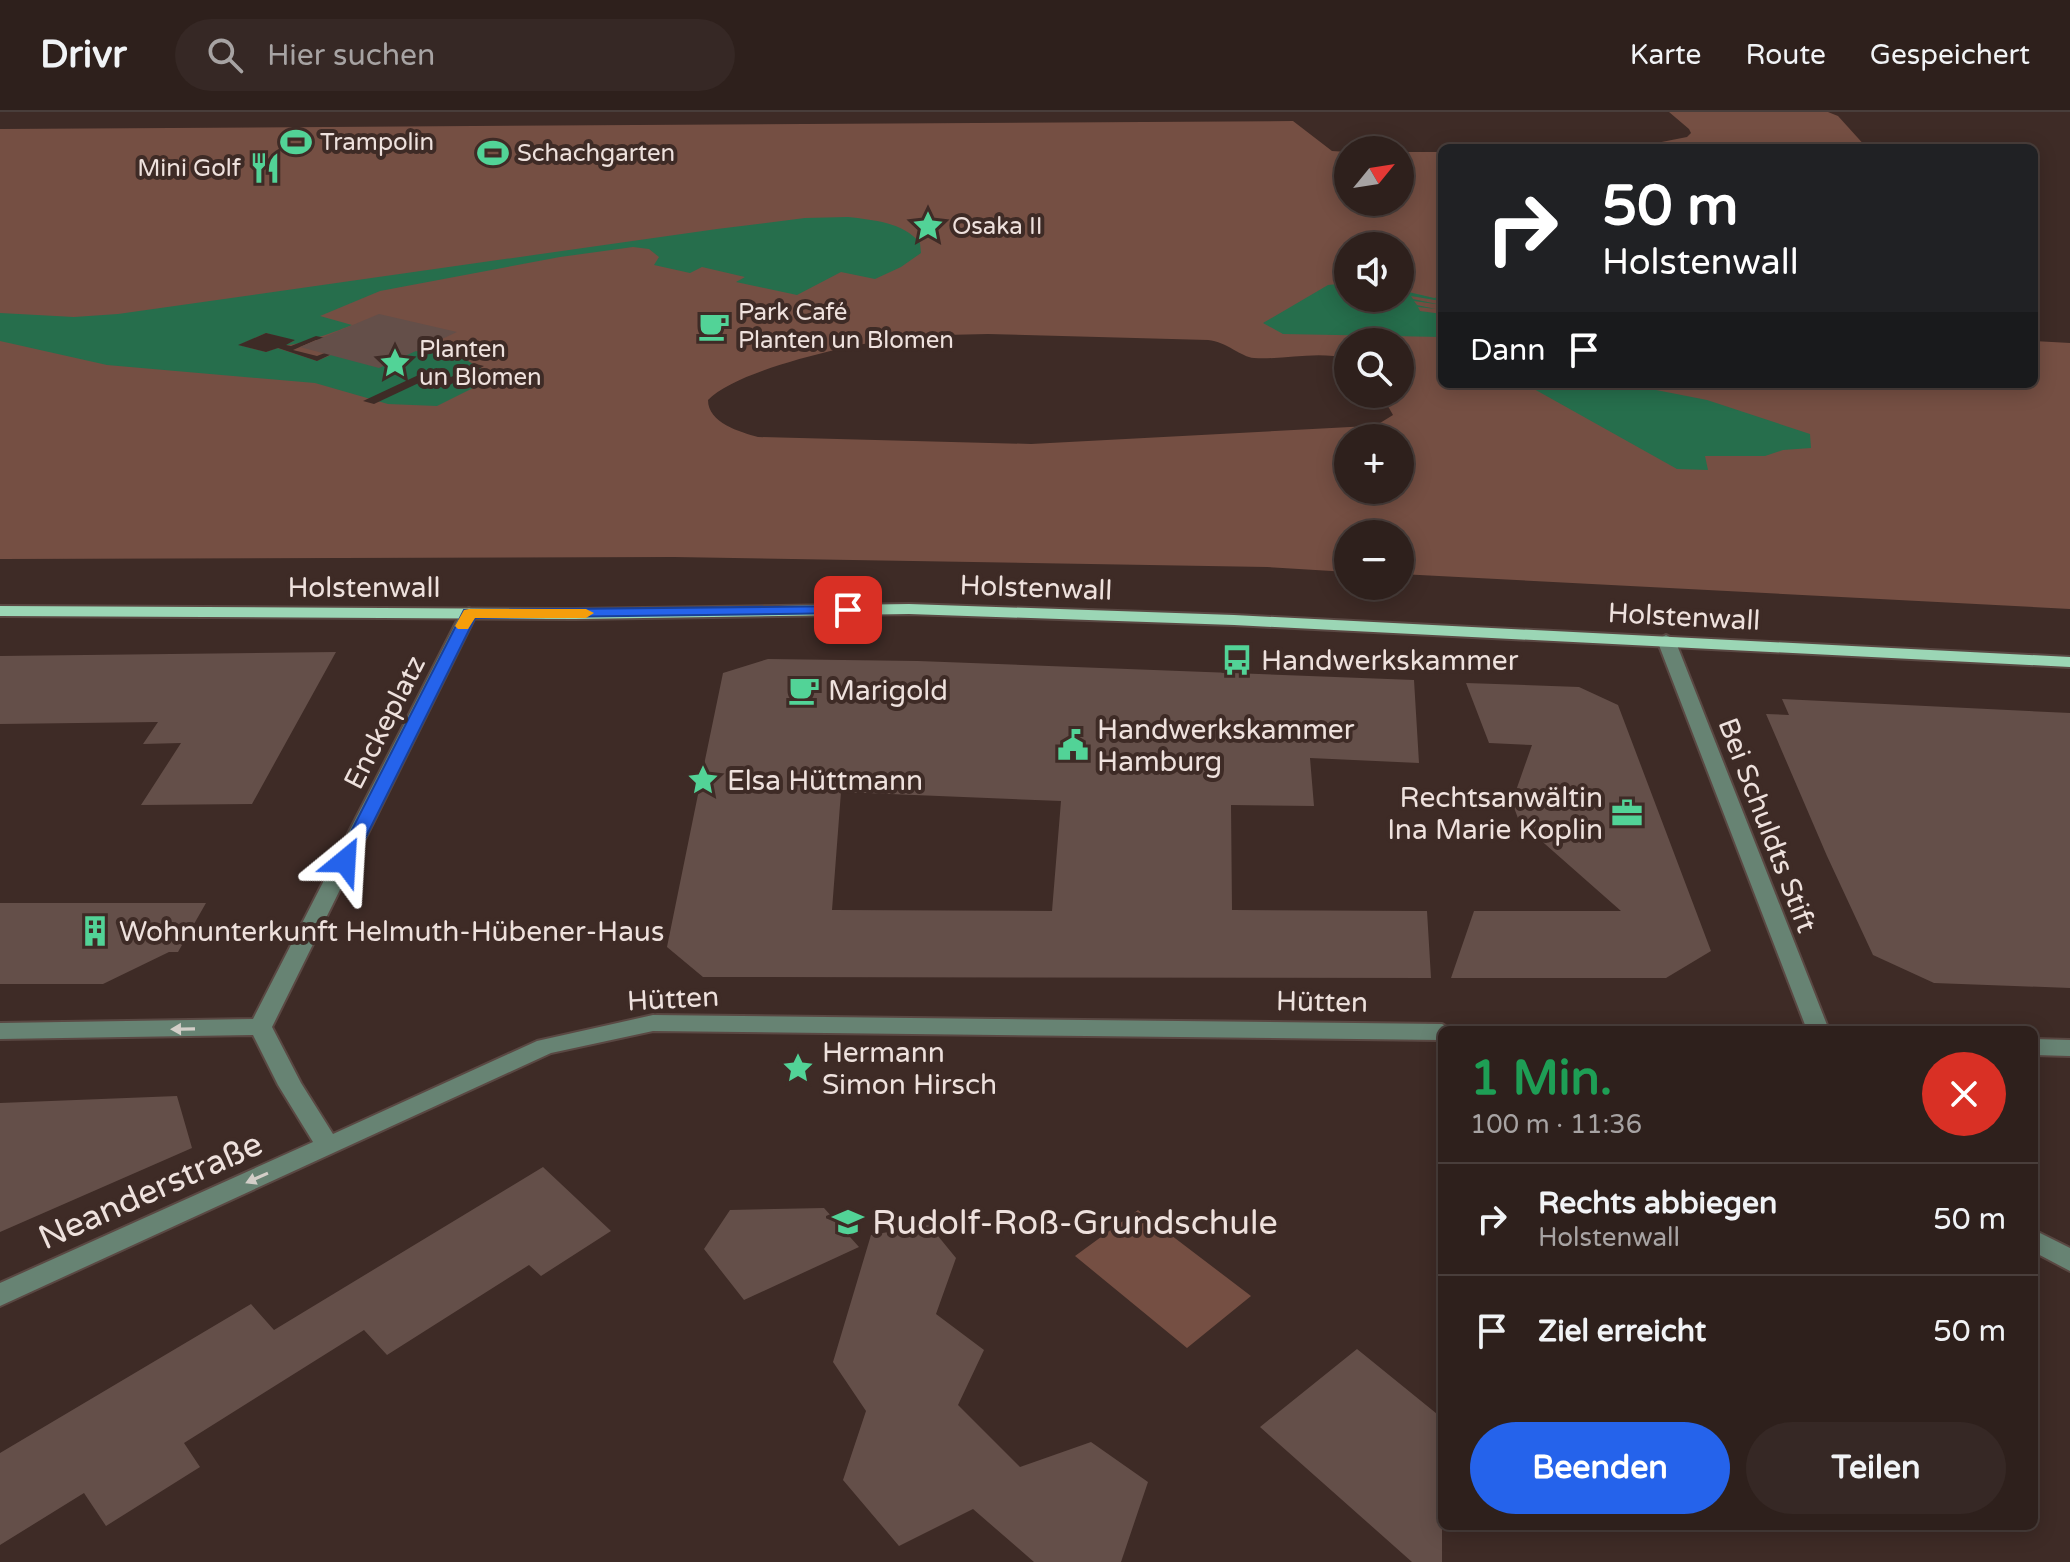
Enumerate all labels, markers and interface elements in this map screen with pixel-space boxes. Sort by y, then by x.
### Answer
search box [175,19,735,91]
text: Drivr [40,32,127,78]
icon: search [203,33,247,77]
text: Hier suchen [267,37,435,74]
text: Karte [1630,38,1701,72]
text: Route [1745,38,1826,72]
text: Gespeichert [1870,38,2030,72]
sports icon: Trampolin [279,125,313,159]
place label: Trampolin [320,128,434,157]
sports icon: Schachgarten [476,136,510,170]
north arrow [1334,136,1414,216]
map controls [1334,136,1414,600]
place label: Schachgarten [517,139,675,168]
restaurant icon: Mini Golf [248,151,282,185]
place label: Mini Golf [137,154,242,183]
text: 50 m [1602,173,1738,240]
icon: right [1470,176,1574,280]
place icon: Osaka II [911,209,945,243]
place label: Osaka II [952,212,1043,241]
button: sound [1334,232,1414,312]
text: Holstenwall [1602,241,1799,284]
place label: Park Café Planten un Blomen [738,298,954,355]
cafe icon: Park Café Planten un Blomen [697,309,731,343]
button: search [1334,328,1414,408]
icon: arrive [1562,328,1606,372]
text: Dann [1470,332,1546,369]
place label: Planten un Blomen [419,335,542,392]
place icon: Planten un Blomen [378,346,412,380]
button: + [1334,424,1414,504]
button: − [1334,520,1414,600]
street label: Holstenwall [959,568,1113,608]
street label: Holstenwall [288,571,440,605]
pin [814,576,882,644]
icon: arrive [826,588,870,632]
street label: Holstenwall [1607,596,1761,638]
bus stop icon: Handwerkskammer [1220,643,1254,677]
place label: Handwerkskammer [1261,644,1519,678]
street label: Enckeplatz [337,650,433,795]
cafe icon: Marigold [787,673,821,707]
place label: Marigold [828,674,948,708]
place label: Handwerkskammer Hamburg [1097,713,1355,779]
street label: Bei Schuldts Stift [1711,713,1824,938]
public building icon: Handwerkskammer Hamburg [1056,728,1090,762]
place icon: Elsa Hüttmann [686,763,720,797]
place label: Elsa Hüttmann [727,764,923,798]
place label: Rechtsanwältin Ina Marie Koplin [1387,781,1603,847]
office icon: Rechtsanwältin Ina Marie Koplin [1610,796,1644,830]
position arrow [303,819,387,903]
building icon: Wohnunterkunft Helmuth-Hübener-Haus [78,914,112,948]
place label: Wohnunterkunft Helmuth-Hübener-Haus [119,915,664,949]
street label: Hütten [626,980,720,1018]
street label: Hütten [1276,984,1368,1020]
one-way arrow [170,1022,195,1035]
place label: Hermann Simon Hirsch [822,1036,997,1102]
text: 1 Min. [1470,1050,1612,1108]
place icon: Hermann Simon Hirsch [781,1051,815,1085]
button: close [1922,1052,2006,1136]
text: 100 m · 11:36 [1470,1109,1642,1140]
street label: Neanderstraße [32,1124,269,1259]
one-way arrow [245,1172,269,1185]
text: Rechts abbiegen [1538,1185,1777,1222]
icon: right [1470,1197,1514,1241]
text: 50 m [1933,1201,2006,1238]
place label: Rudolf-Roß-Grundschule [872,1203,1278,1244]
school or university icon: Rudolf-Roß-Grundschule [831,1205,865,1239]
text: Holstenwall [1538,1222,1680,1253]
icon: arrive [1470,1309,1514,1353]
text: Ziel erreicht [1538,1313,1706,1350]
text: 50 m [1933,1313,2006,1350]
button: Beenden [1470,1422,1730,1514]
button: Teilen [1746,1422,2006,1514]

